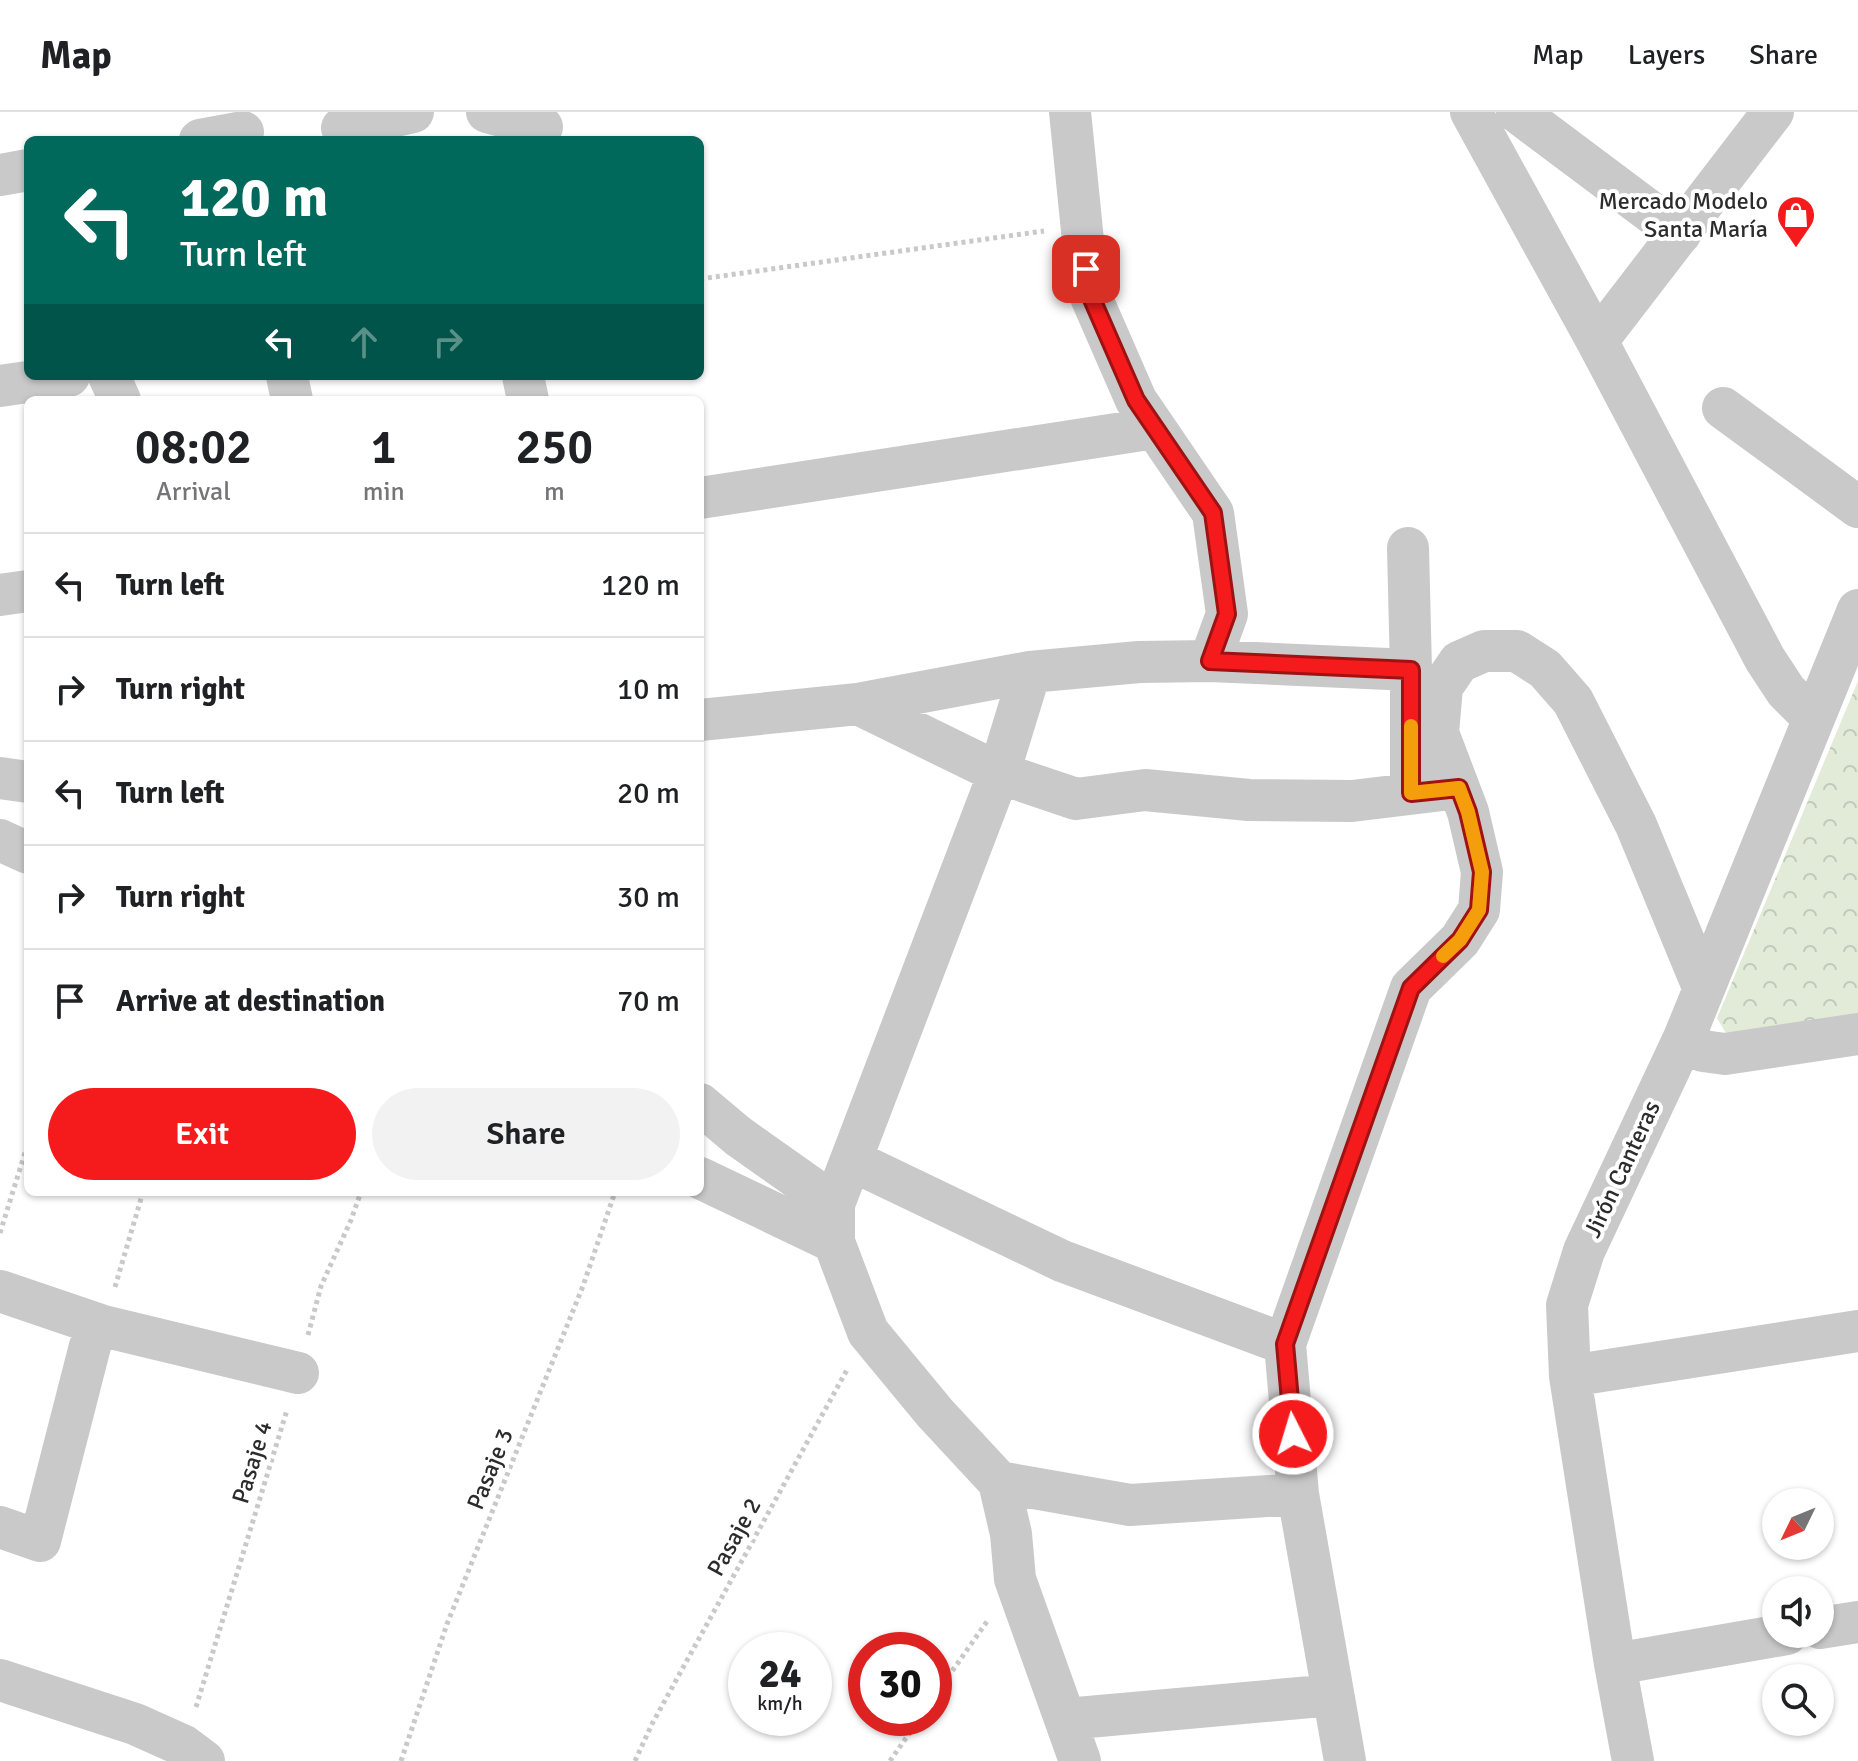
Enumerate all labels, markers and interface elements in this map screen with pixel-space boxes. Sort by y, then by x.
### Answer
text: Map [40,32,112,79]
text: Map [1532,38,1584,72]
text: Layers [1628,38,1705,72]
text: Share [1749,38,1818,72]
text: 120 m [180,163,328,232]
icon: left [48,168,152,272]
place label: Mercado Modelo Santa María [1598,186,1768,244]
shop icon: Mercado Modelo Santa María [1775,194,1817,249]
text: Turn left [180,232,307,277]
pin [1052,235,1120,303]
icon: arrive [1064,247,1108,291]
icon: left [258,320,302,364]
icon: ahead [342,320,386,364]
icon: right [426,320,470,364]
text: 08:02 [135,418,252,477]
text: 1 [371,418,397,477]
text: 250 [515,418,593,477]
text: Arrival [156,476,231,508]
text: min [363,476,405,508]
text: m [544,476,565,508]
icon: left [48,563,92,607]
text: Turn left [116,567,225,604]
text: 120 m [601,567,680,604]
icon: right [48,667,92,711]
text: Turn right [116,671,245,708]
text: 10 m [617,671,680,708]
icon: left [48,771,92,815]
text: Turn left [116,775,225,812]
text: 20 m [617,775,680,812]
icon: right [48,875,92,919]
text: Turn right [116,879,245,916]
text: 30 m [617,879,680,916]
icon: arrive [48,979,92,1023]
text: Arrive at destination [116,983,385,1020]
text: 70 m [617,983,680,1020]
button: Exit [48,1088,356,1180]
button: Share [372,1088,680,1180]
street label: Jirón Canteras [1577,1096,1667,1242]
position arrow [1251,1392,1335,1476]
street label: Pasaje 4 [225,1417,279,1507]
street label: Pasaje 3 [460,1424,520,1514]
north arrow [1762,1488,1834,1560]
map controls [1762,1488,1834,1736]
street label: Pasaje 2 [700,1493,768,1581]
button: sound [1762,1576,1834,1648]
speed limit sign: 30 [848,1632,952,1736]
text: 24 [758,1649,802,1699]
button: search [1762,1664,1834,1736]
text: km/h [757,1691,803,1716]

